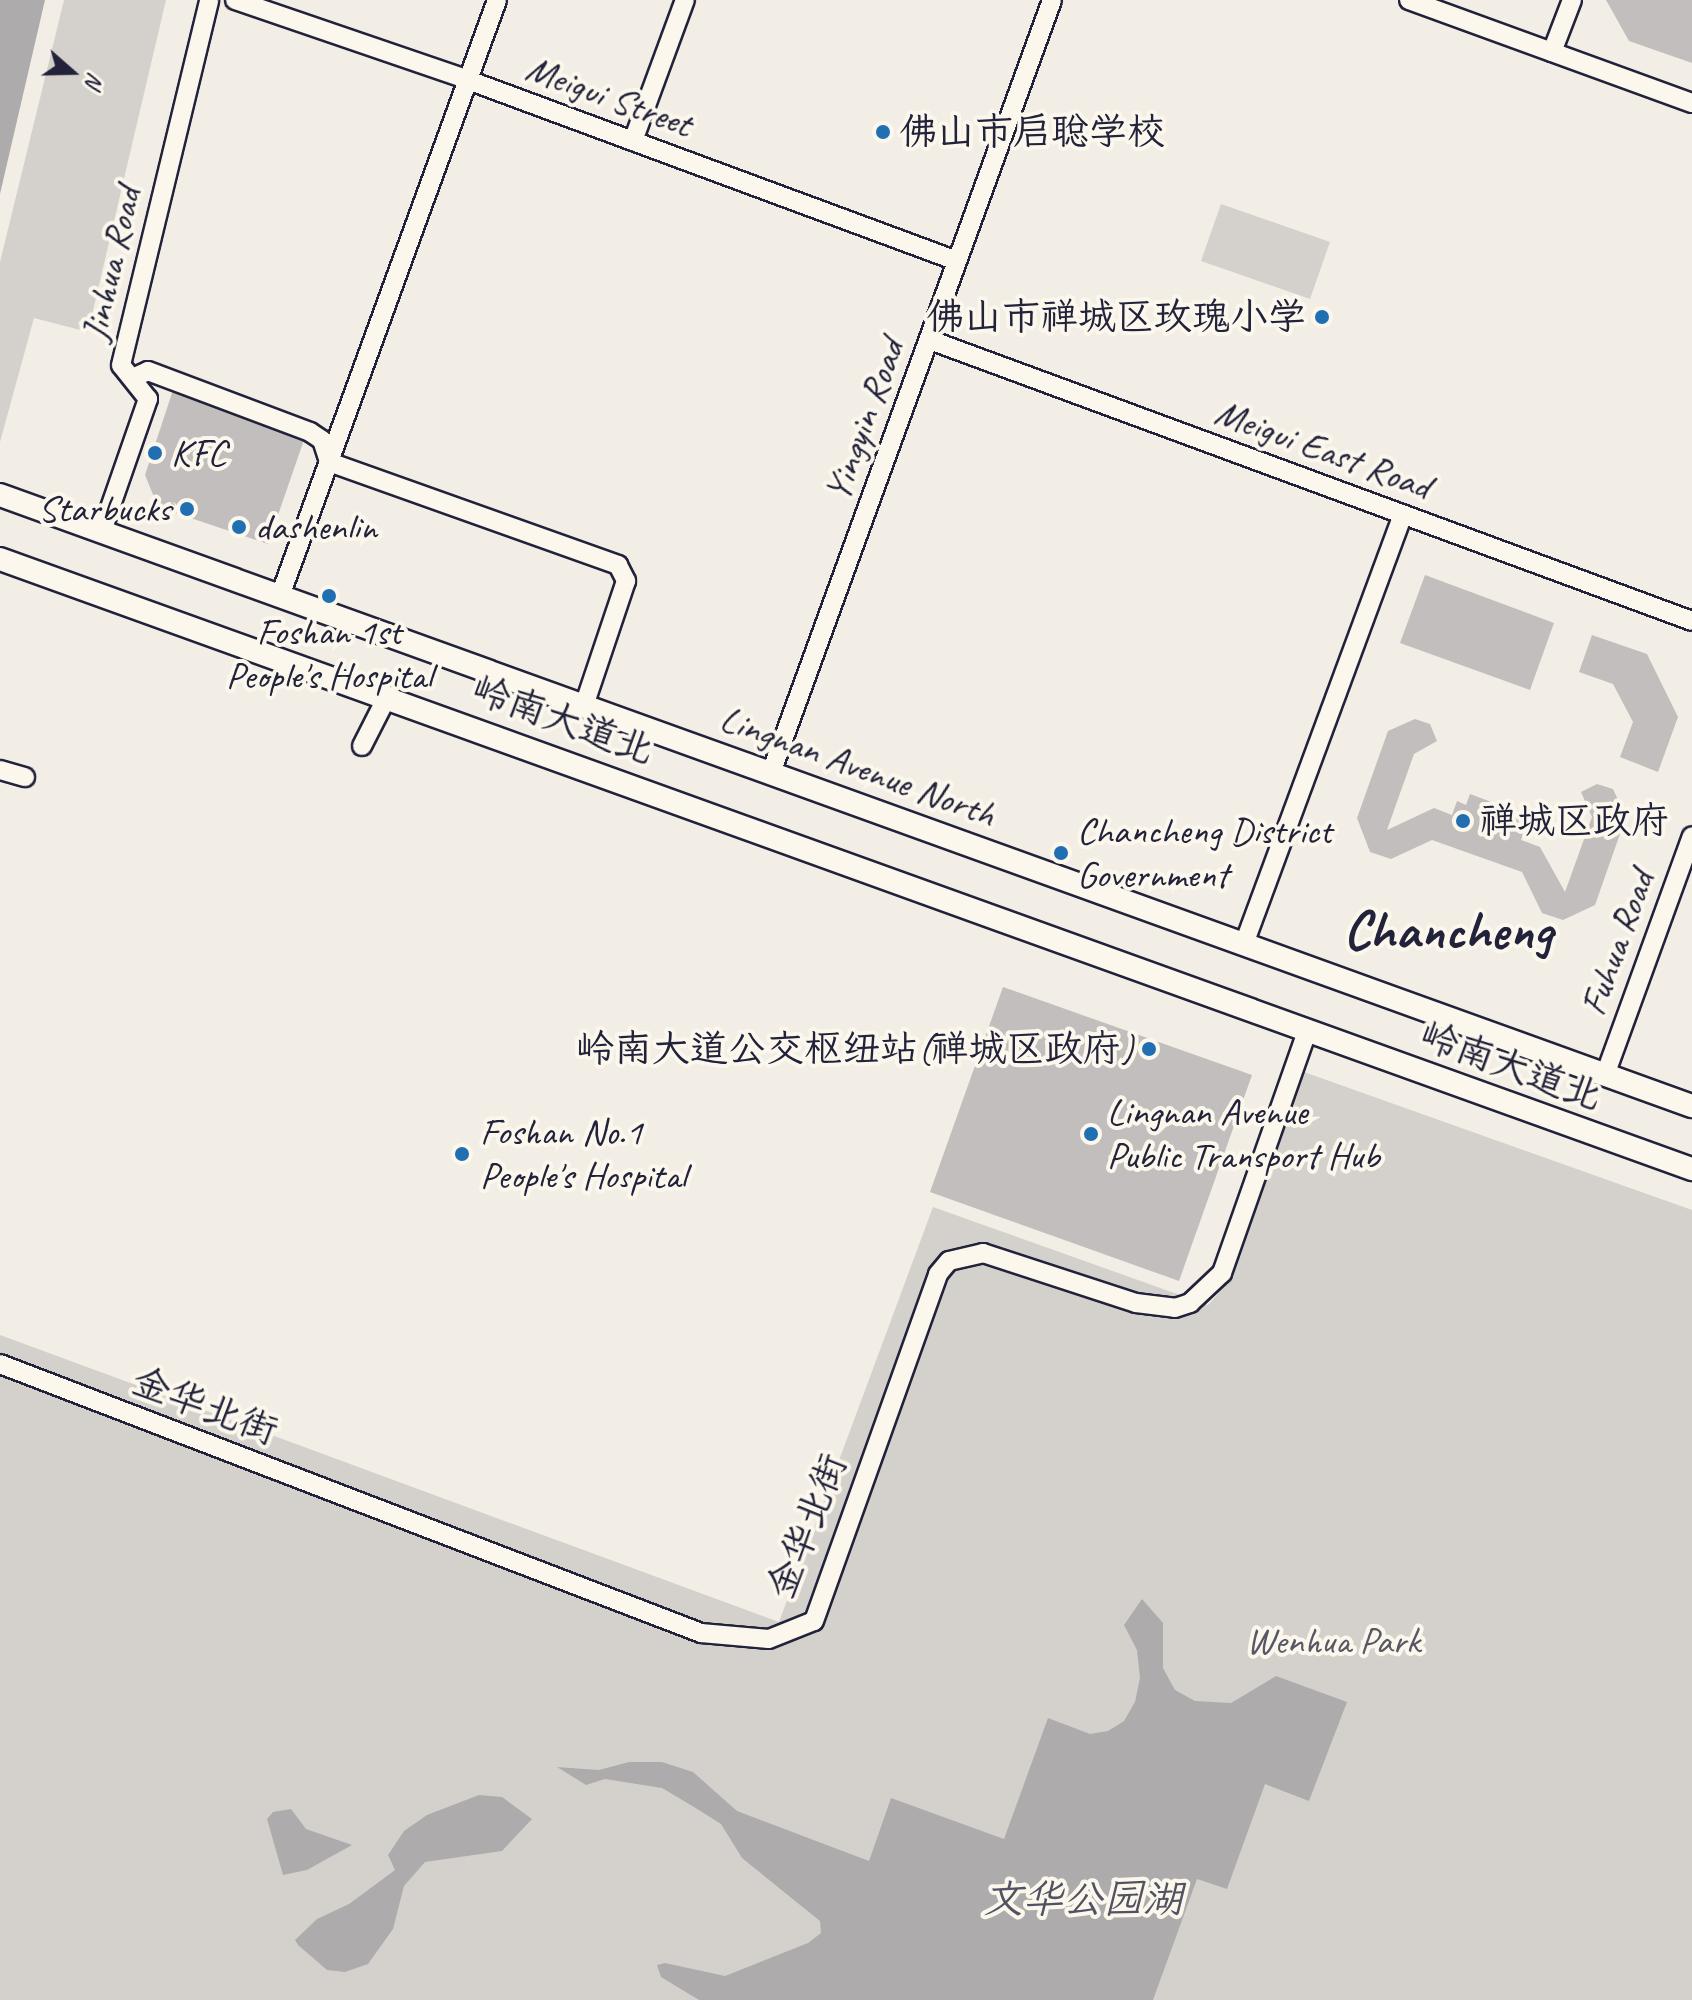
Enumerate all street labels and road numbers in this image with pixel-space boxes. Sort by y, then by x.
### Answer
street label: Meigui Street [520,45,698,147]
street label: Jinhua Road [71,183,151,345]
street label: Yingyin Road [814,334,914,506]
street label: Meigui East Road [1209,389,1437,509]
street label: 岭南大道北 [466,666,660,774]
street label: Lingnan Avenue North [714,695,1002,837]
street label: Fuhua Road [1570,864,1664,1022]
street label: 岭南大道北 [1414,1012,1608,1120]
street label: 金华北街 [126,1357,284,1455]
street label: 金华北街 [757,1447,857,1605]

